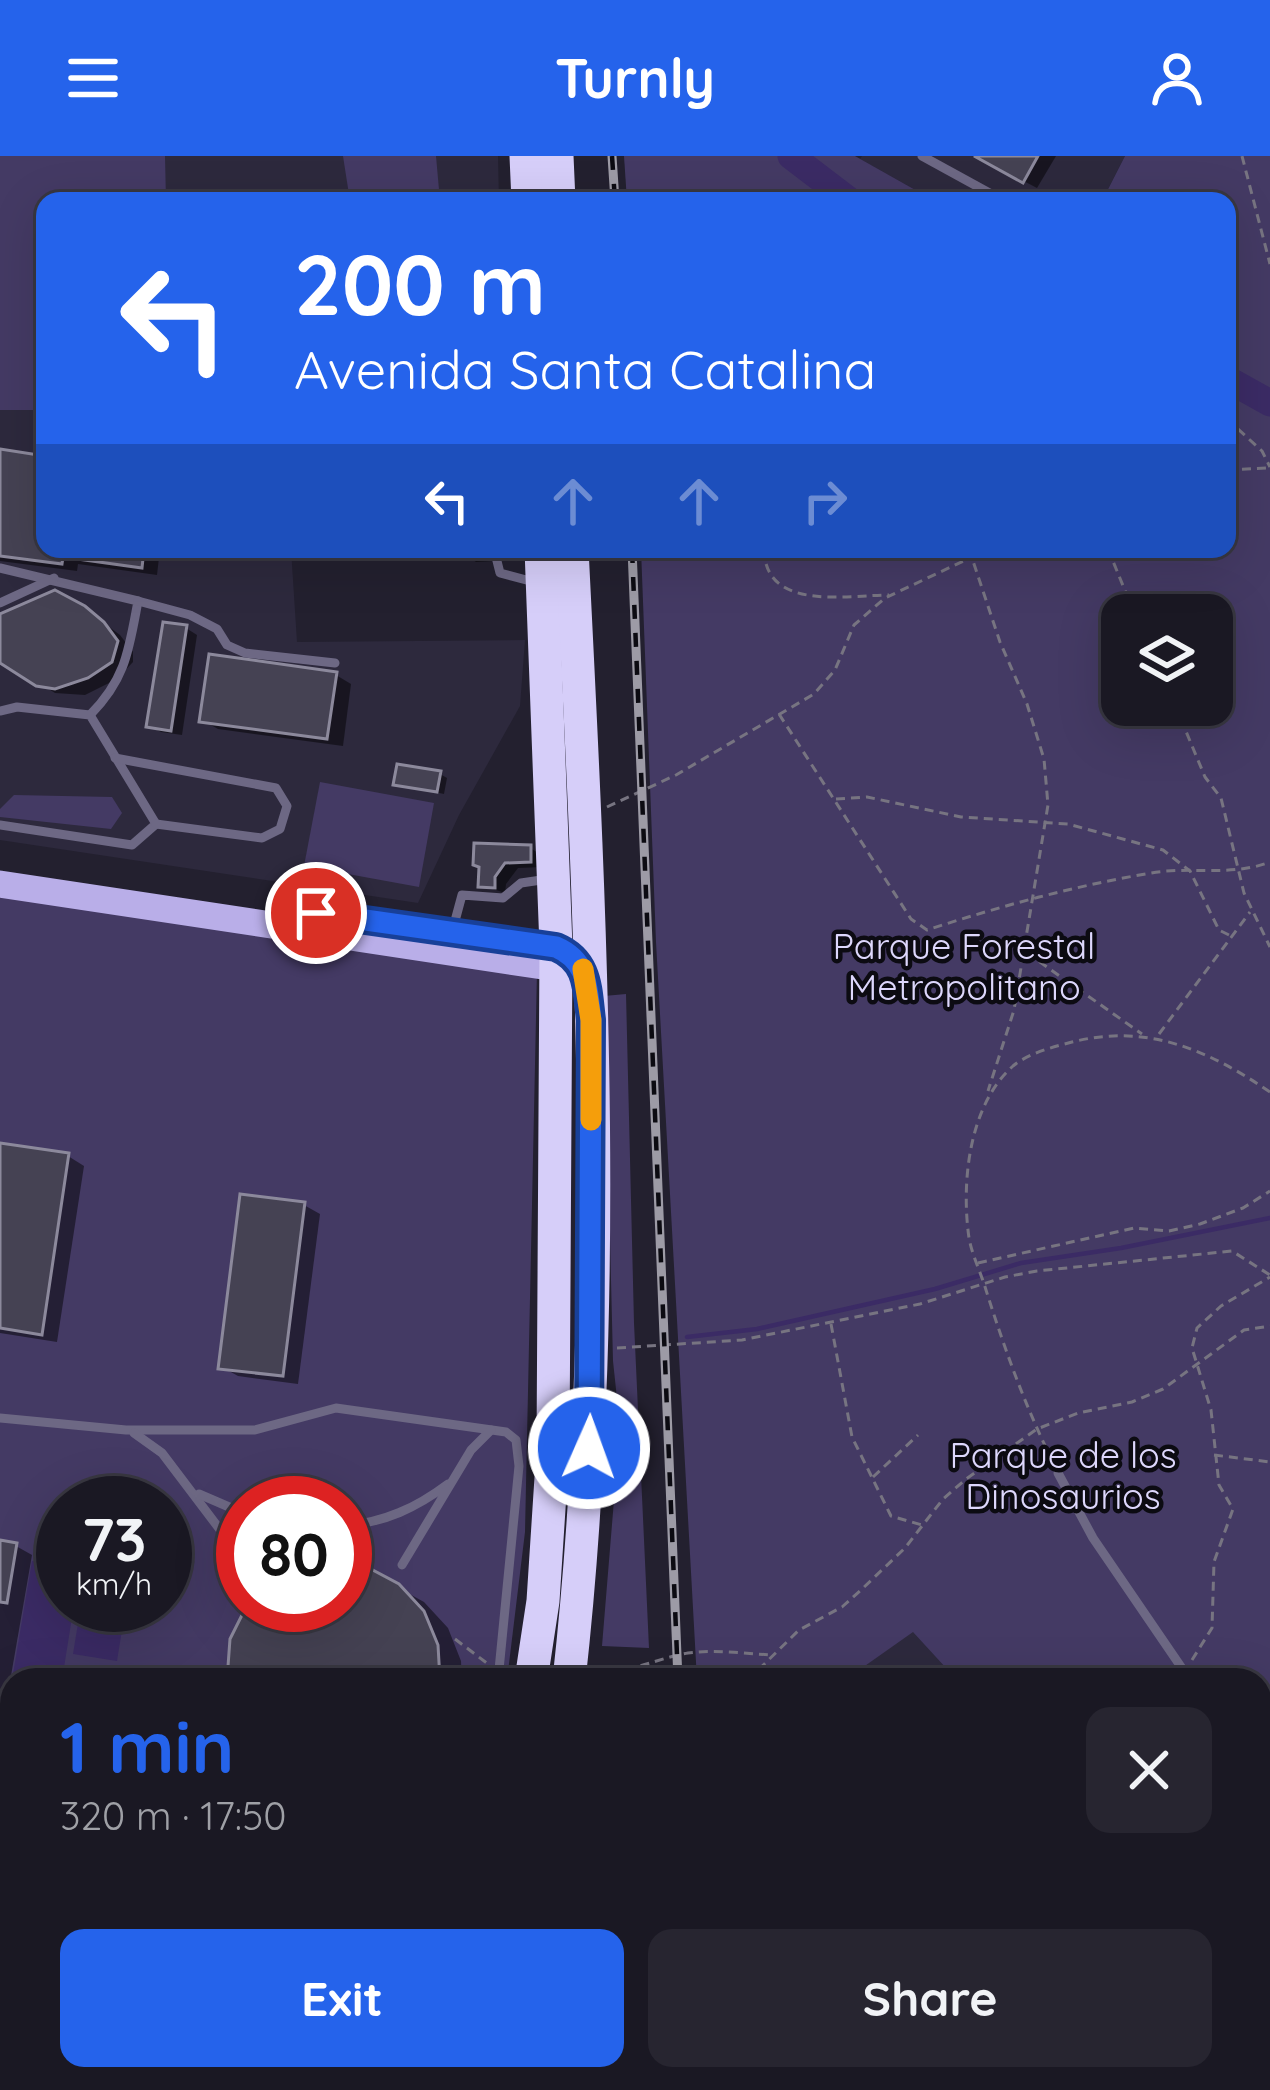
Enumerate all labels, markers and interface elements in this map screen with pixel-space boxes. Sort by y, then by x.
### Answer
text: Turnly [555,44,715,112]
icon: menu [60,45,126,111]
icon: person [1144,45,1210,111]
text: 200 m [294,231,546,336]
icon: left [96,240,252,396]
text: Avenida Santa Catalina [294,335,876,403]
icon: left [414,468,480,534]
icon: ahead [540,468,606,534]
icon: ahead [666,468,732,534]
icon: right [792,468,858,534]
map controls [1101,594,1233,726]
button: layers [1101,594,1233,726]
pin [265,862,367,964]
icon: arrive [283,880,349,946]
park label: Parque Forestal Metropolitano [833,923,1095,1009]
position arrow [526,1385,652,1511]
park label: Parque de los Dinosaurios [949,1432,1177,1518]
speed limit sign: 80 [216,1476,372,1632]
text: 73 [81,1501,147,1576]
text: km/h [76,1565,152,1603]
text: 1 min [60,1701,234,1791]
button: close [1086,1707,1212,1833]
text: 320 m · 17:50 [60,1791,287,1840]
button: Exit [60,1929,624,2067]
button: Share [648,1929,1212,2067]

